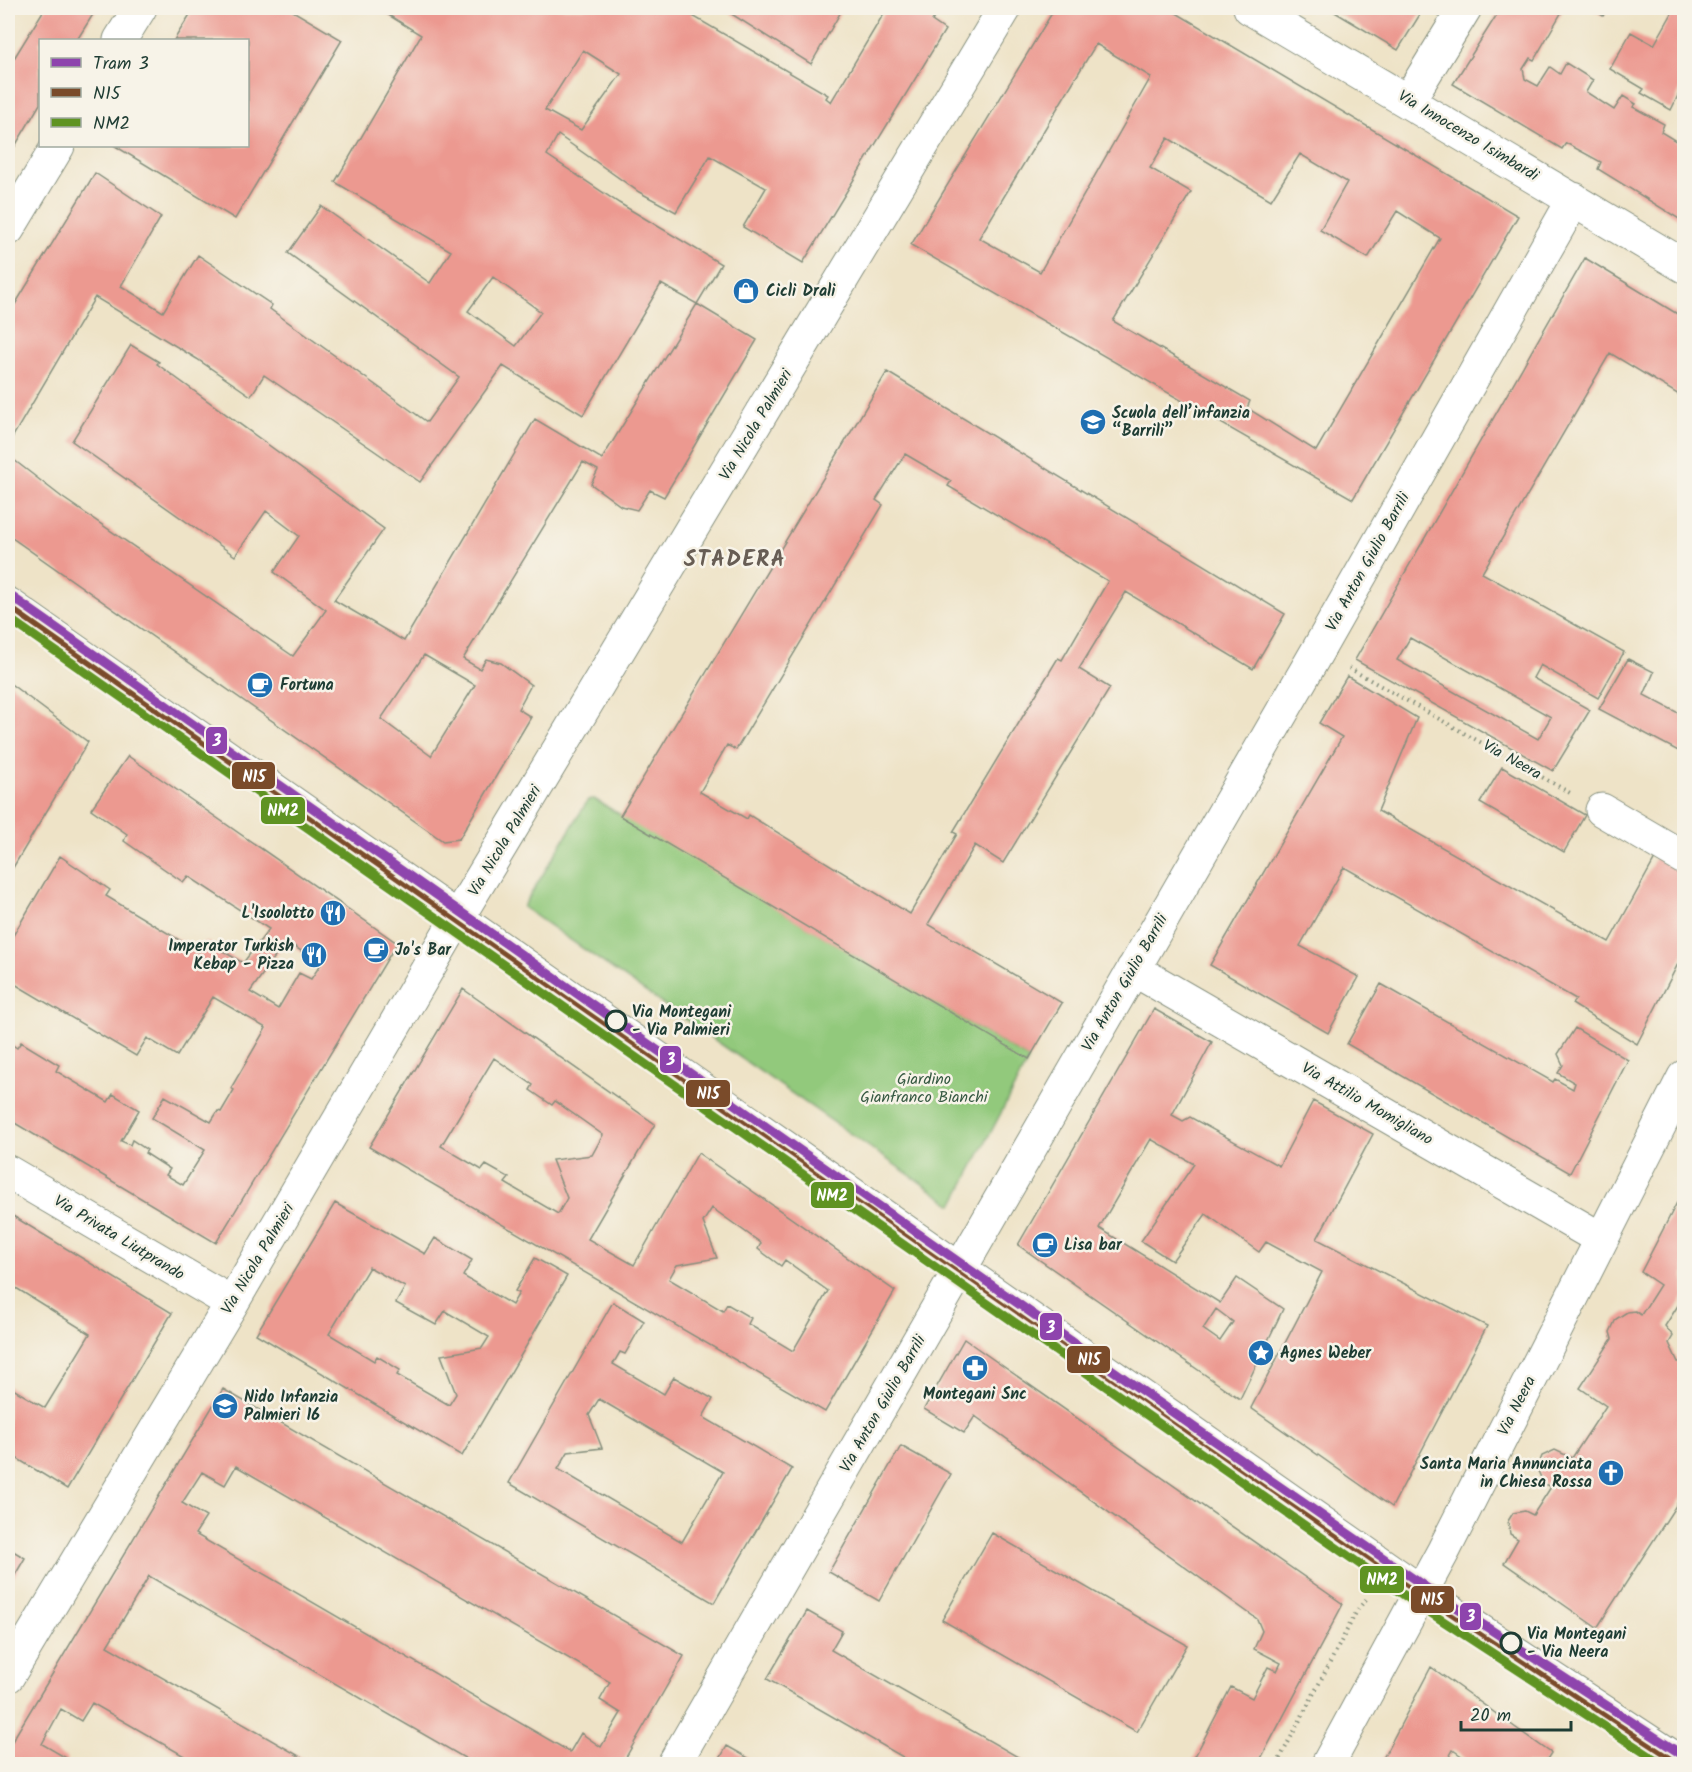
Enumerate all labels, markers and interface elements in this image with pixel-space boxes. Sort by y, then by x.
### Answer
legend [39,39,249,147]
text: Tram 3 [93,50,149,79]
text: N15 [93,80,122,109]
street label: Via Innocenzo Isimbardi [1393,84,1544,189]
text: NM2 [93,110,130,139]
shop icon: Cicli Drali [731,276,761,306]
place label: Cicli Drali [766,279,836,304]
street label: Via Nicola Palmieri [713,364,800,485]
place label: Scuola dell’infanzia “Barrili” [1112,401,1250,444]
school or university icon: Scuola dell’infanzia “Barrili” [1078,407,1108,437]
street label: Via Anton Giulio Barrili [1319,487,1417,636]
district label: STADERA [684,543,786,578]
cafe icon: Fortuna [245,670,275,700]
place label: Fortuna [280,673,334,698]
line badge: 3 [205,726,228,755]
text: 3 [212,729,222,754]
street label: Via Neera [1478,733,1546,787]
line badge: N15 [231,761,276,790]
text: N15 [242,765,267,790]
street label: Via Nicola Palmieri [462,780,549,901]
line badge: NM2 [260,796,306,825]
text: NM2 [267,799,299,824]
restaurant icon: L'Isoolotto [318,898,348,928]
place label: L'Isoolotto [241,901,314,926]
street label: Via Anton Giulio Barrili [1075,908,1175,1057]
place label: Imperator Turkish Kebap - Pizza [168,934,294,977]
cafe icon: Jo's Bar [361,935,391,965]
place label: Jo's Bar [395,938,452,963]
restaurant icon: Imperator Turkish Kebap - Pizza [299,940,329,970]
place label: Via Montegani - Via Palmieri [632,1000,732,1043]
marker: Via Montegani - Via Palmieri [605,1010,627,1032]
line badge: 3 [659,1045,682,1074]
text: 3 [666,1048,676,1073]
street label: Via Attilio Momigliano [1296,1056,1438,1152]
park label: Giardino Gianfranco Bianchi [860,1067,989,1110]
line badge: N15 [685,1079,731,1108]
text: N15 [696,1082,721,1107]
line badge: NM2 [810,1181,855,1209]
text: NM2 [816,1184,848,1209]
street label: Via Privata Liutprando [49,1189,189,1287]
street label: Via Nicola Palmieri [215,1198,302,1319]
cafe icon: Lisa bar [1030,1230,1060,1260]
place label: Lisa bar [1064,1233,1123,1258]
line badge: 3 [1039,1312,1063,1341]
text: 3 [1046,1316,1056,1341]
street label: Via Anton Giulio Barrili [833,1329,933,1478]
place icon: Agnes Weber [1246,1338,1276,1368]
place label: Agnes Weber [1280,1341,1372,1366]
line badge: N15 [1066,1345,1111,1374]
text: N15 [1077,1348,1102,1373]
pharmacy icon: Montegani Snc [960,1353,990,1383]
street label: Via Neera [1491,1372,1543,1440]
place label: Montegani Snc [923,1382,1027,1407]
place label: Nido Infanzia Palmieri 16 [244,1385,338,1428]
school or university icon: Nido Infanzia Palmieri 16 [210,1391,240,1421]
place label: Santa Maria Annunciata in Chiesa Rossa [1420,1452,1592,1495]
church icon: Santa Maria Annunciata in Chiesa Rossa [1596,1458,1626,1488]
line badge: NM2 [1359,1565,1405,1594]
text: NM2 [1366,1568,1398,1593]
line badge: N15 [1410,1585,1455,1614]
text: N15 [1420,1588,1445,1613]
line badge: 3 [1459,1602,1482,1631]
text: 3 [1466,1605,1476,1630]
place label: Via Montegani - Via Neera [1527,1622,1627,1665]
marker: Via Montegani - Via Neera [1500,1632,1522,1654]
scale bar [1461,1694,1570,1732]
text: 20 m [1470,1702,1511,1731]

